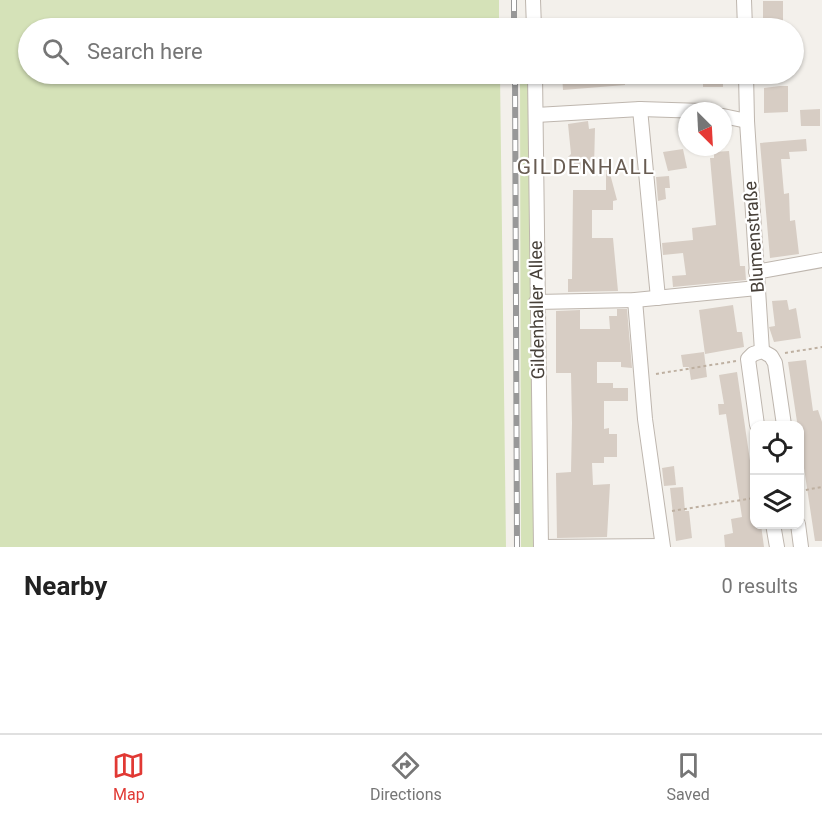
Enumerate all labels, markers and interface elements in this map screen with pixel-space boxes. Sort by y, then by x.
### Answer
search box [18,18,804,84]
icon: search [39,35,72,68]
text: Search here [87,39,203,64]
north arrow [678,102,732,156]
district label: GILDENHALL [517,155,655,179]
street label: Blumenstraße [739,181,768,294]
street label: Gildenhaller Allee [525,240,548,380]
map controls [750,421,804,529]
button: locate [750,421,804,475]
button: layers [750,475,804,529]
text: Nearby [24,571,107,601]
text: 0 results [722,574,798,598]
tab: Map [112,749,145,804]
tab: Directions [370,749,442,804]
tab: Saved [666,749,710,804]

